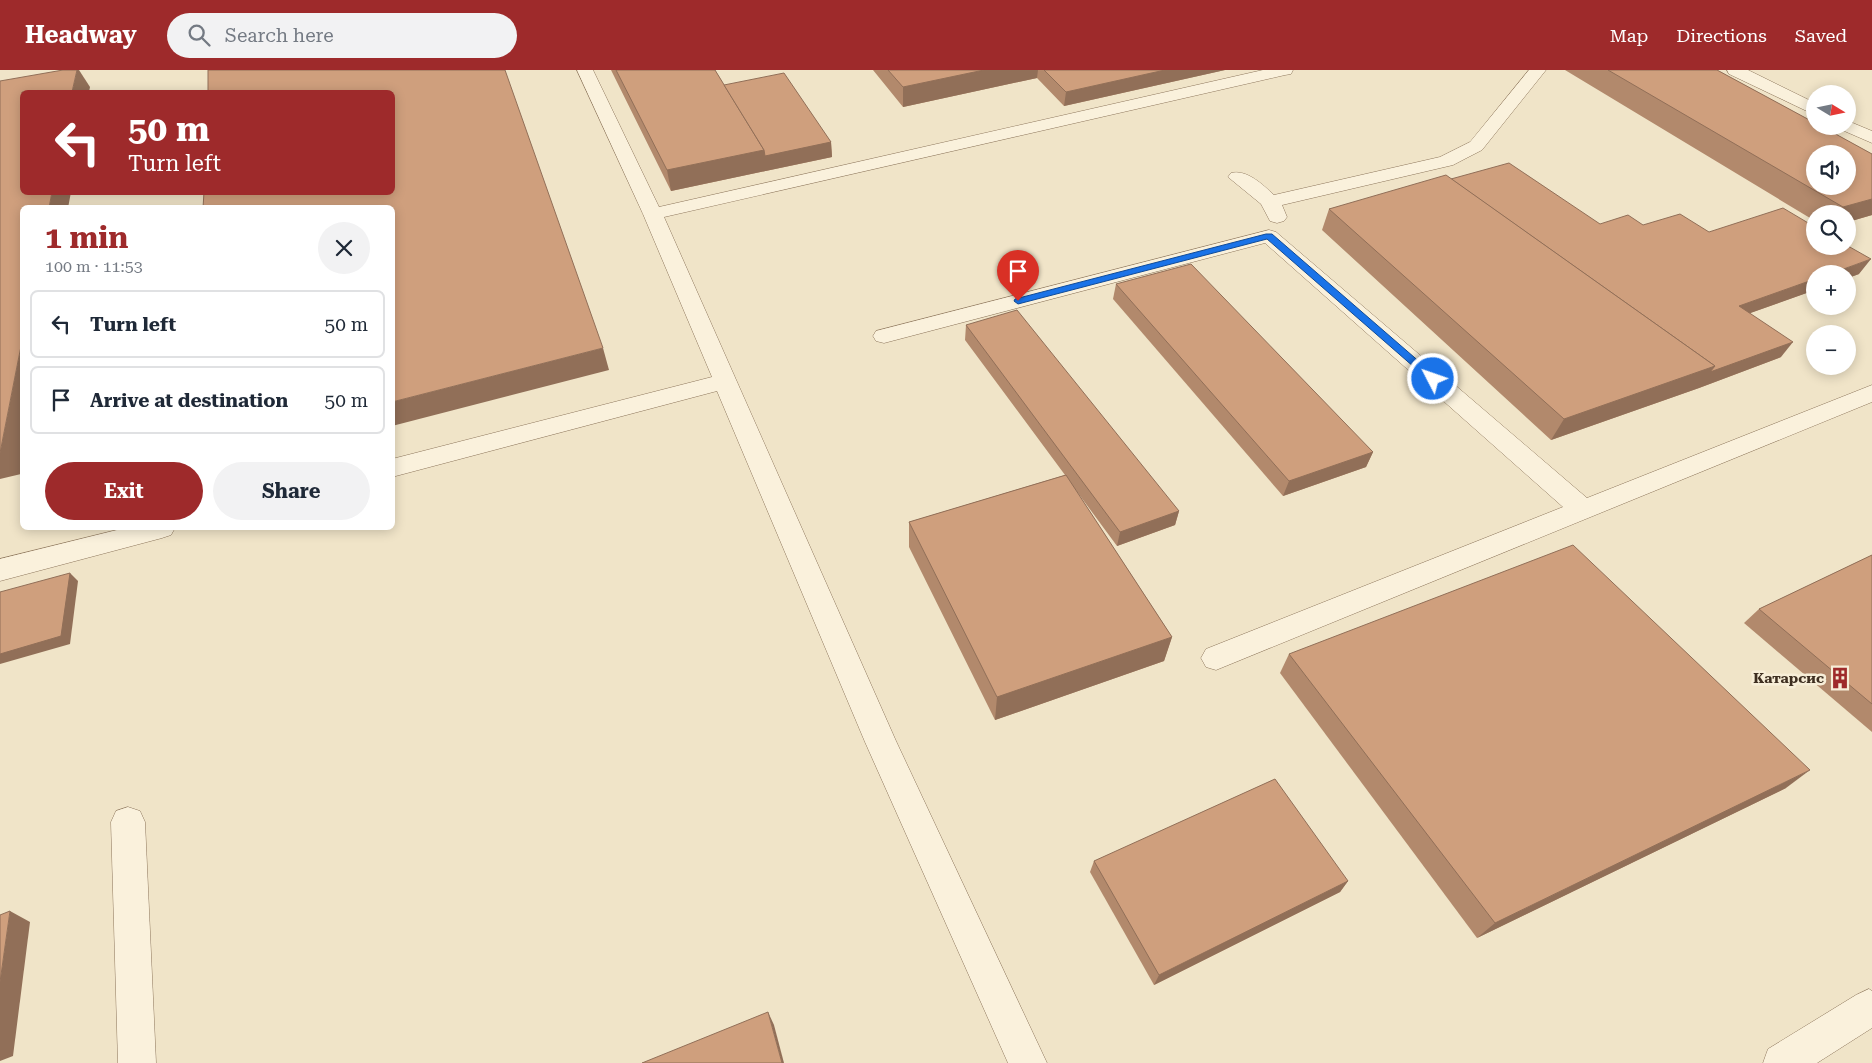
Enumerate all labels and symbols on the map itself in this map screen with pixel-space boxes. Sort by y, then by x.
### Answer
north arrow [1806,85,1856,135]
pin [997,250,1039,301]
position arrow [1406,352,1458,404]
building icon: Катарсис [1827,665,1853,691]
place label: Катарсис [1753,670,1824,686]

